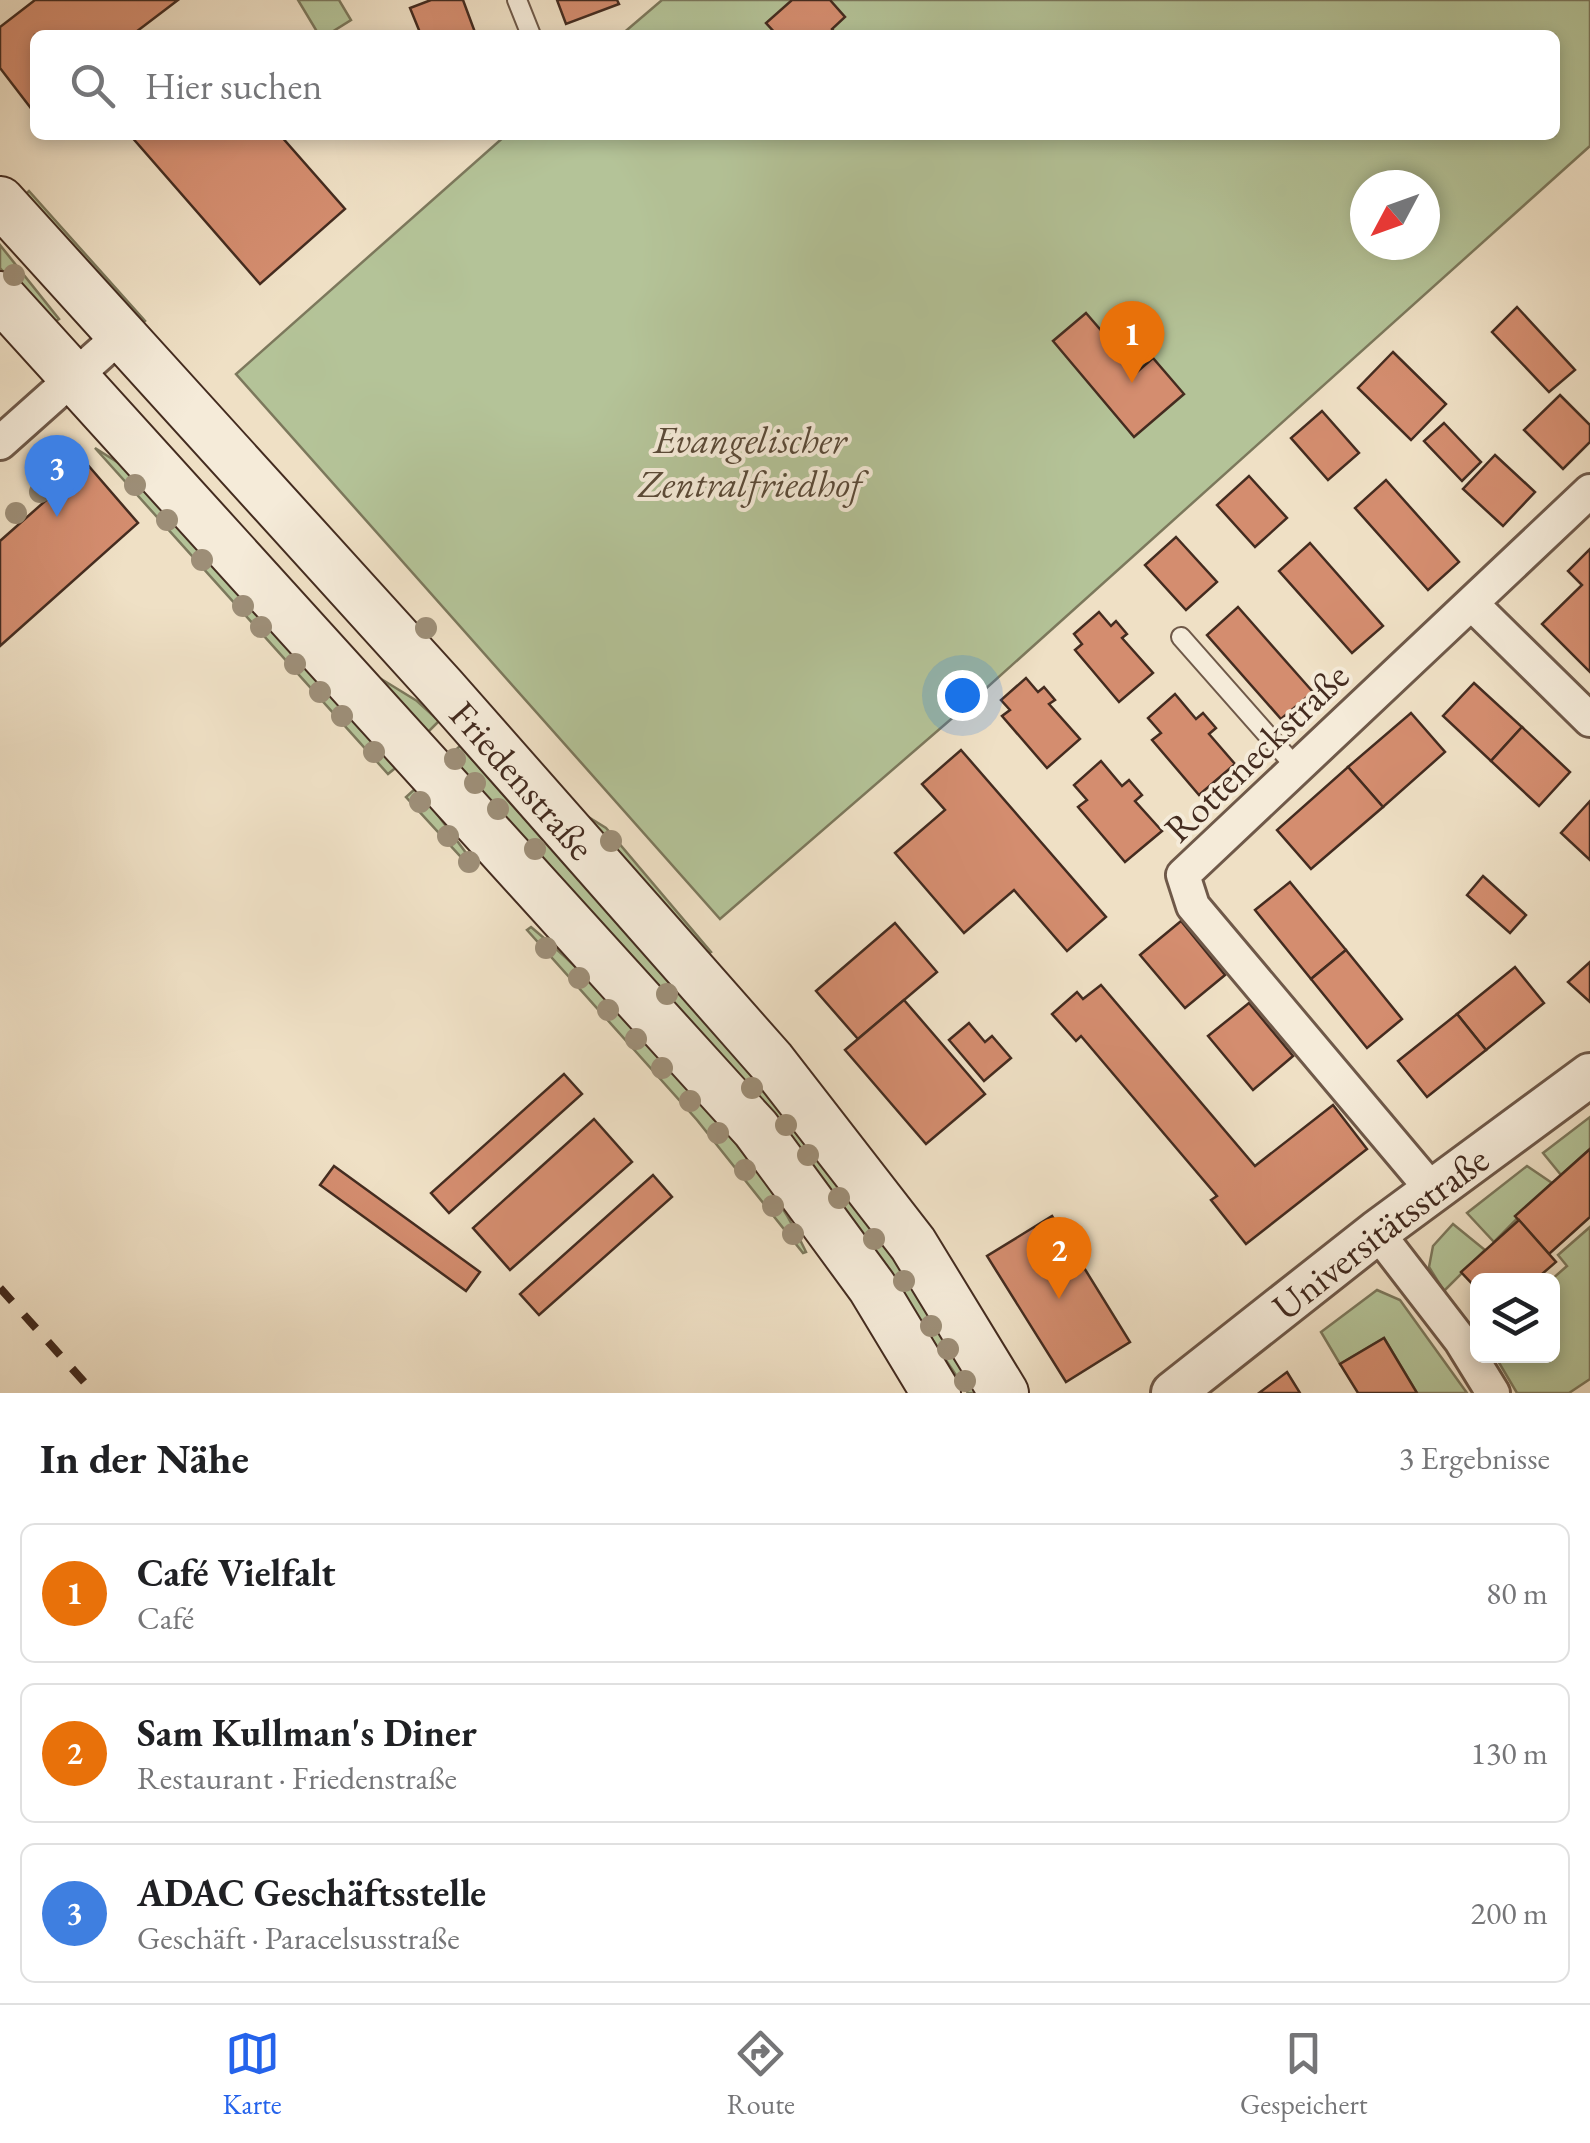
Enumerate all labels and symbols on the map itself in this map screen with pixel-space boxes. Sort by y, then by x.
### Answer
north arrow [1350,170,1440,260]
pin: 1 [1100,300,1164,383]
park label: Evangelischer Zentralfriedhof [637,415,870,508]
pin: 3 [24,434,90,517]
street label: Rotteneckstraße [1153,652,1359,852]
your location [937,670,988,721]
street label: Friedenstraße [440,690,606,870]
street label: Universitätsstraße [1262,1134,1498,1330]
pin: 2 [1026,1216,1092,1299]

